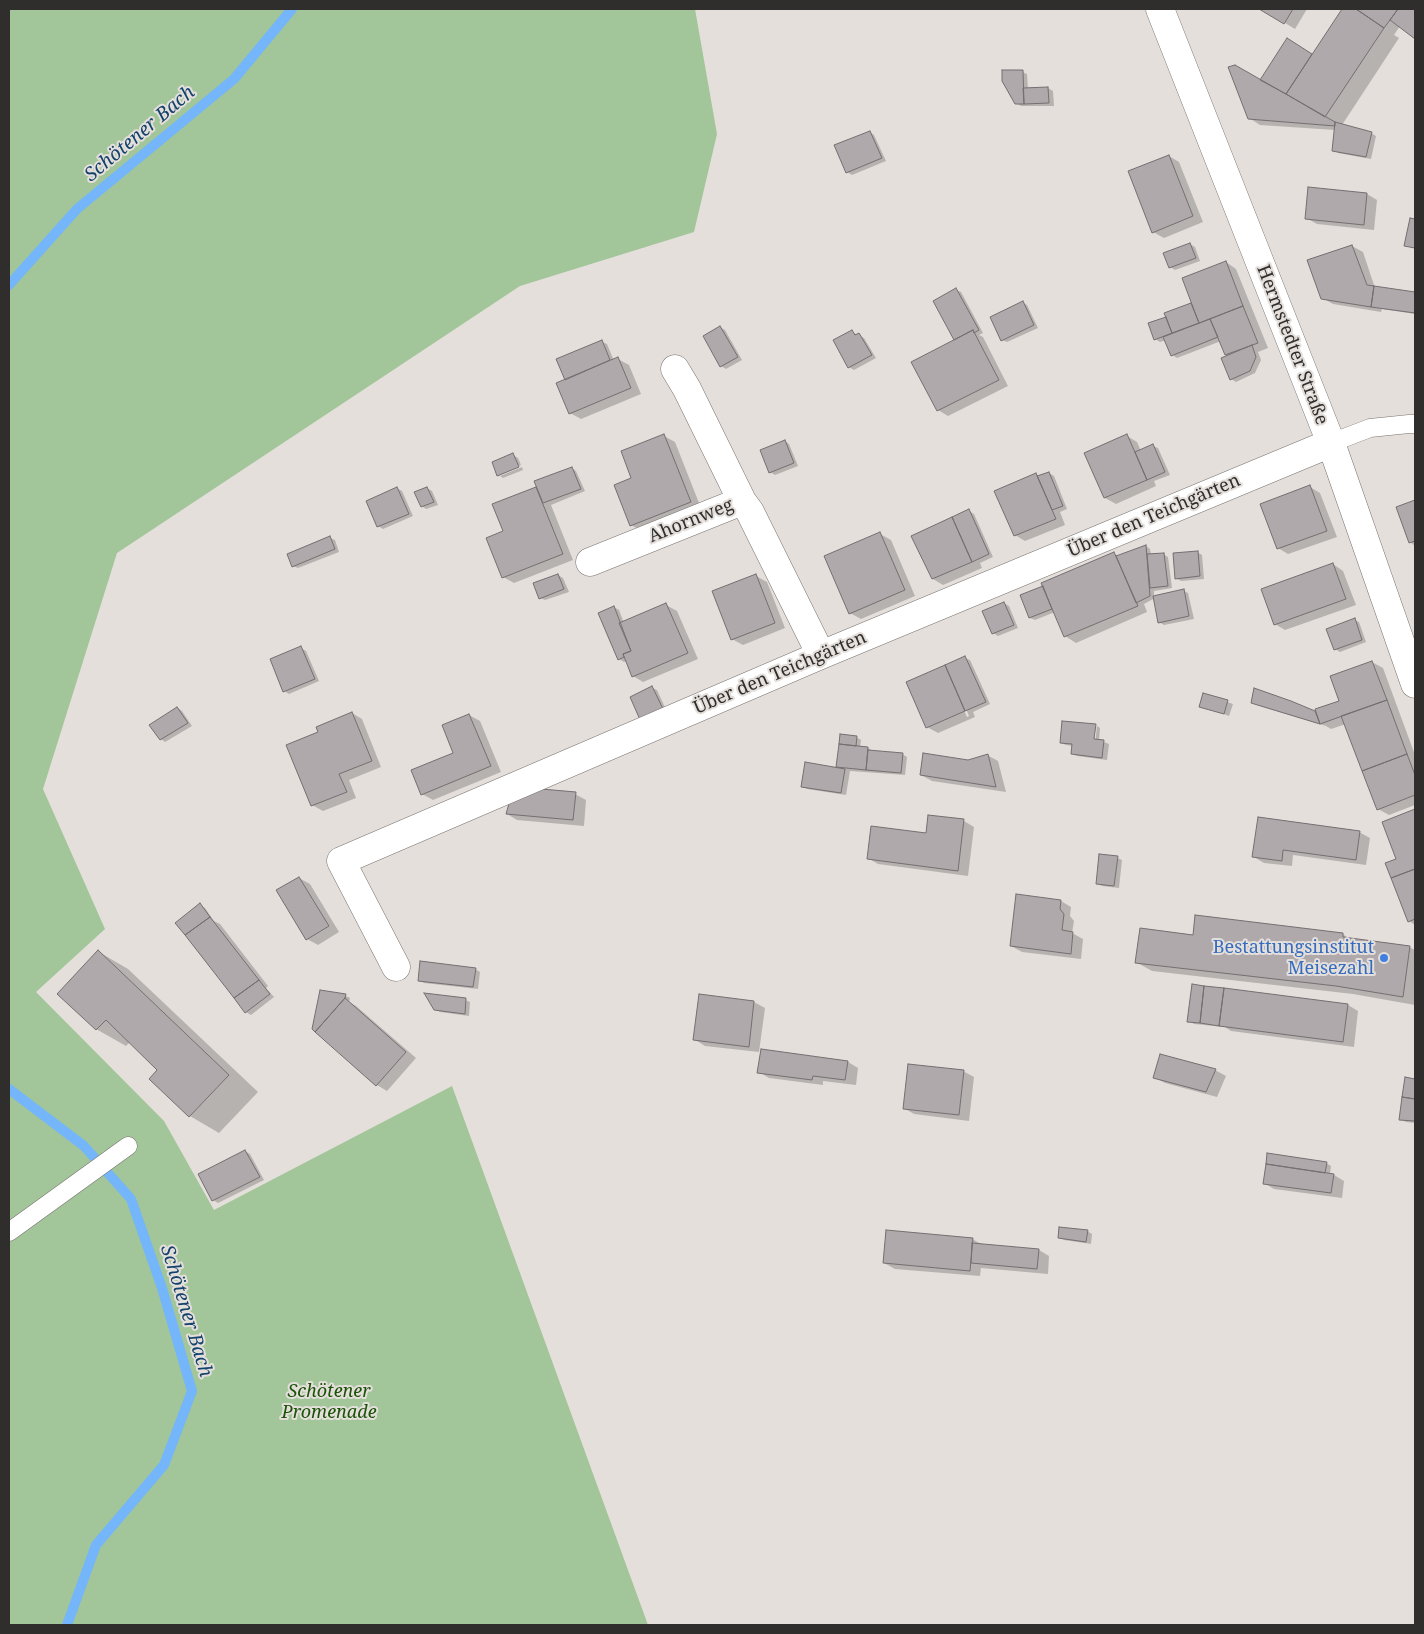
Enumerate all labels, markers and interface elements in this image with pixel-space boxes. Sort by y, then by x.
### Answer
water label: Schötener Bach [80,81,200,187]
street label: Hermstedter Straße [1252,262,1332,428]
street label: Über den Teichgärten [1064,470,1244,562]
street label: Ahornweg [645,494,737,548]
street label: Über den Teichgärten [690,627,870,719]
place label: Bestattungsinstitut Meisezahl [1213,937,1374,980]
marker: Bestattungsinstitut Meisezahl [1378,952,1390,964]
water label: Schötener Bach [155,1242,217,1380]
park label: Schötener Promenade [281,1381,377,1424]

